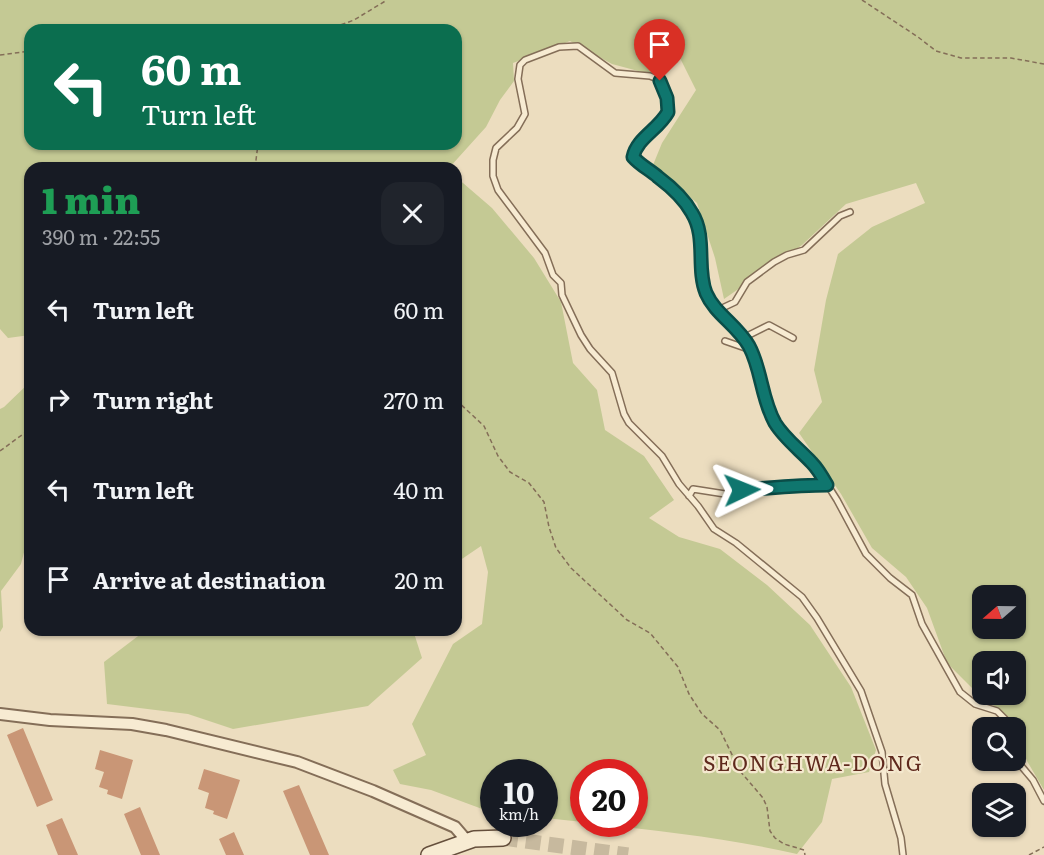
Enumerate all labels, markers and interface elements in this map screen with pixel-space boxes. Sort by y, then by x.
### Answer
pin [634,19,685,81]
icon: arrive [643,28,676,61]
text: 60 m [141,36,242,98]
icon: left [42,48,120,126]
text: Turn left [141,93,256,133]
text: 1 min [42,172,140,225]
button: close [381,182,444,245]
text: 390 m · 22:55 [42,221,160,251]
icon: left [42,293,75,326]
text: Turn left [93,293,194,326]
text: 60 m [394,293,444,326]
icon: right [42,383,75,416]
text: Turn right [93,383,213,416]
text: 270 m [383,383,444,416]
position arrow [710,458,774,522]
icon: left [42,473,75,506]
text: Turn left [93,473,194,506]
text: 40 m [393,473,444,506]
icon: arrive [42,563,75,596]
text: Arrive at destination [93,563,326,596]
text: 20 m [394,563,444,596]
north arrow [972,585,1026,639]
map controls [972,585,1026,837]
button: sound [972,651,1026,705]
button: search [972,717,1026,771]
district label: SEONGHWA-DONG [703,746,923,777]
speed limit sign: 20 [570,759,648,837]
text: 10 [504,769,534,813]
button: layers [972,783,1026,837]
text: km/h [499,802,539,825]

